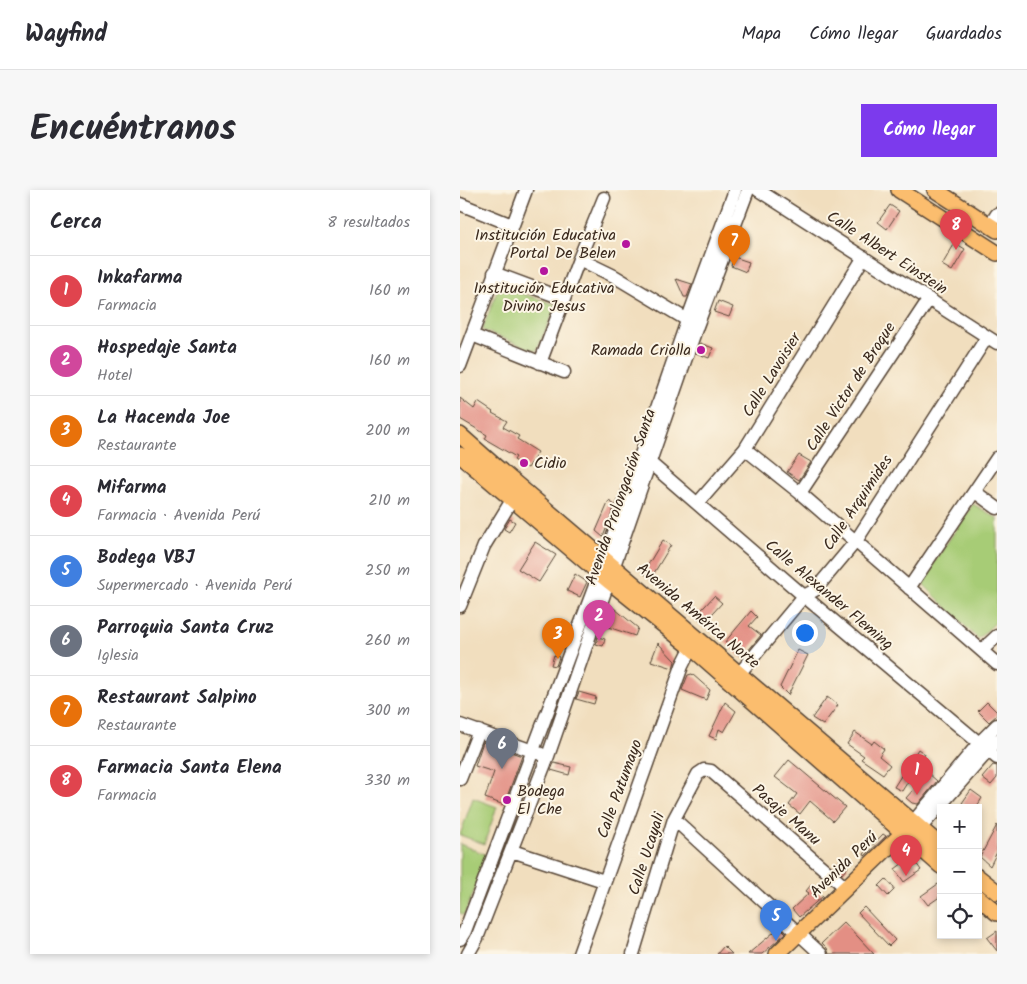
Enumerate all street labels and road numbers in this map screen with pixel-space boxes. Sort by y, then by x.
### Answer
street label: Calle Albert Einstein [822,204,952,302]
street label: Calle Victor de Broque [800,317,902,457]
street label: Calle Lavoisier [736,326,809,422]
street label: Avenida Prolongación Santa [579,405,663,589]
street label: Calle Arquimides [817,450,900,556]
street label: Calle Alexander Fleming [759,534,899,656]
street label: Avenida América Norte [631,557,765,675]
street label: Calle Putumayo [591,736,649,842]
street label: Pasaje Manu [746,778,826,852]
street label: Calle Ucayali [622,808,672,899]
street label: Avenida Perú [804,826,884,904]

